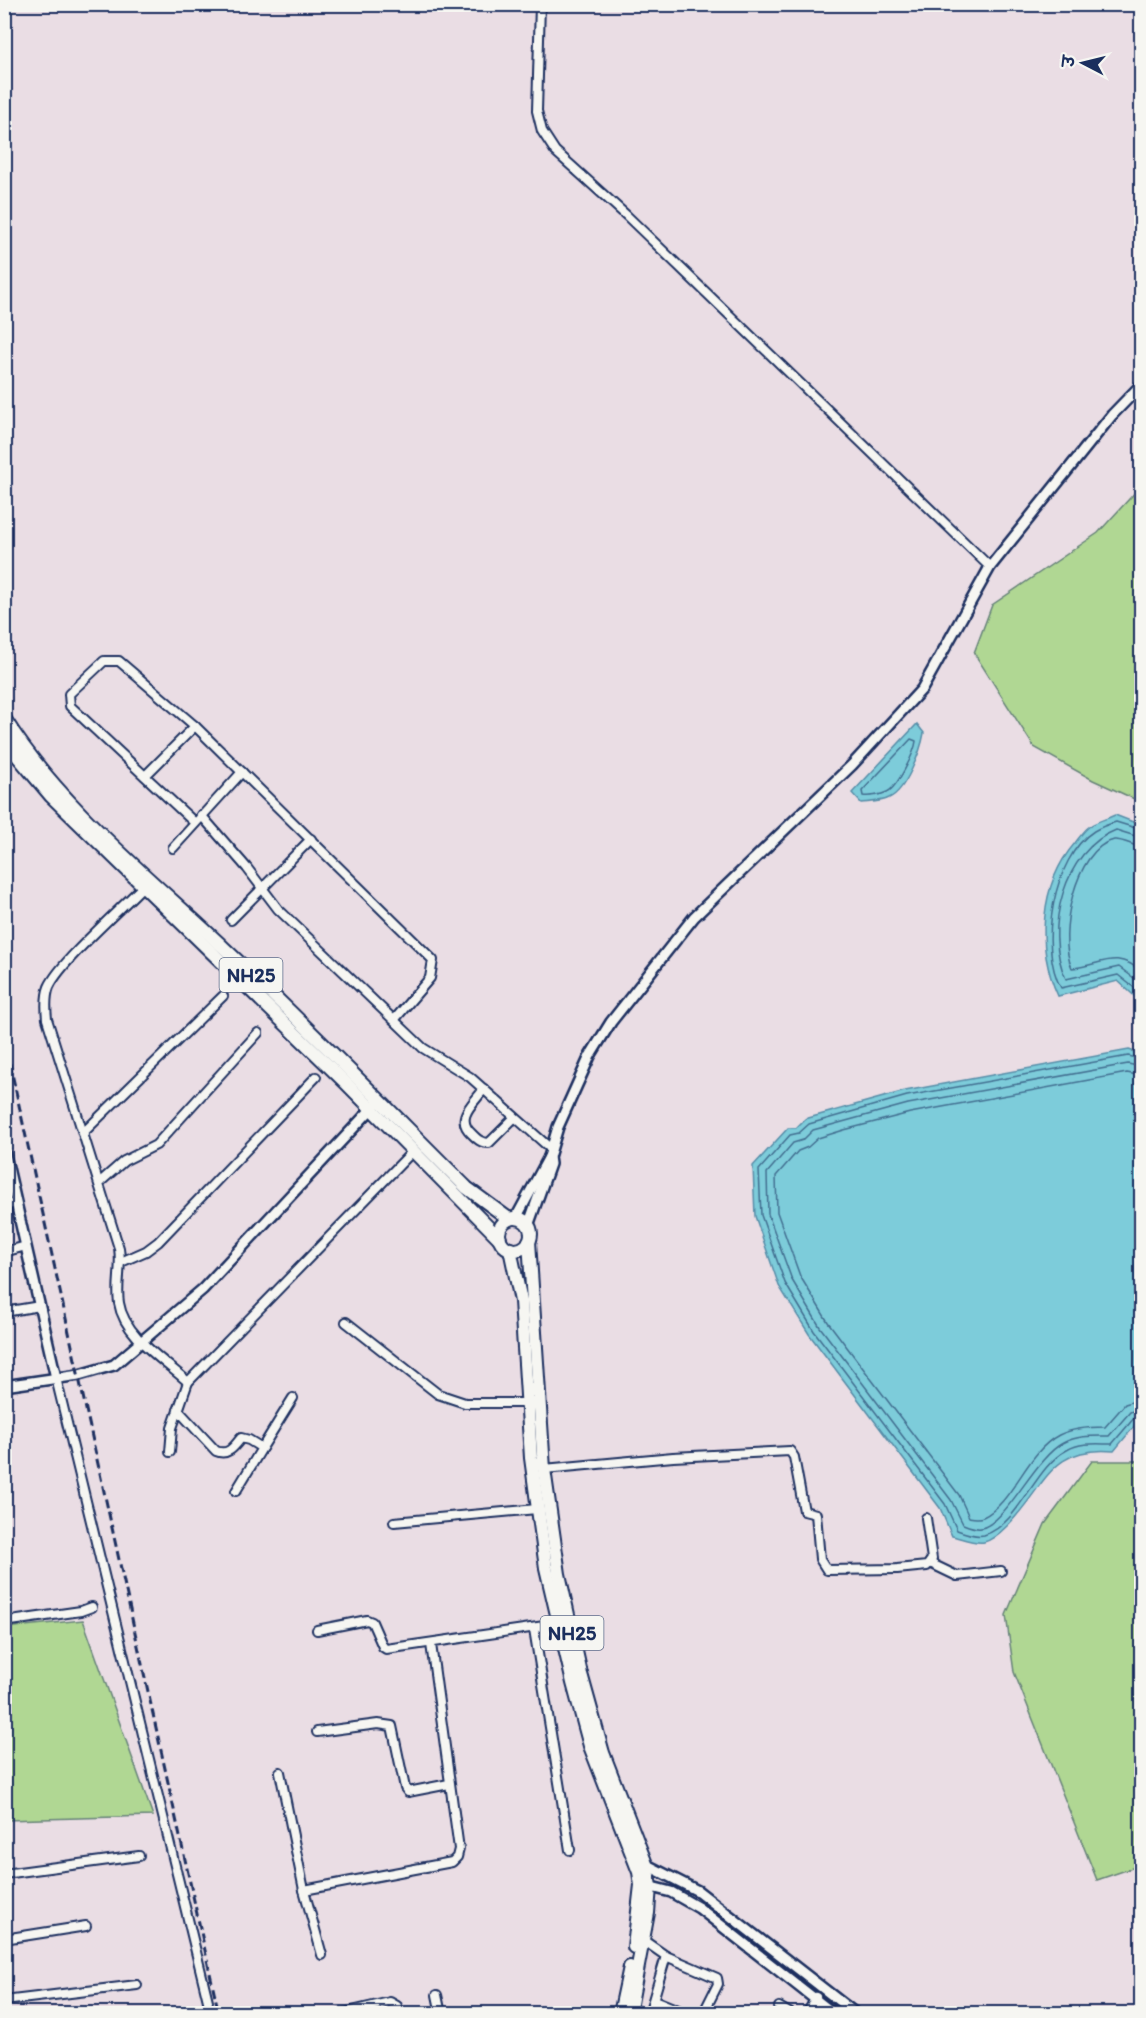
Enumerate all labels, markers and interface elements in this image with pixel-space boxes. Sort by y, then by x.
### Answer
north arrow [1053,33,1113,93]
text: उ [1058,53,1079,70]
road number: NH25 [220,958,282,992]
road number: NH25 [540,1616,604,1650]

